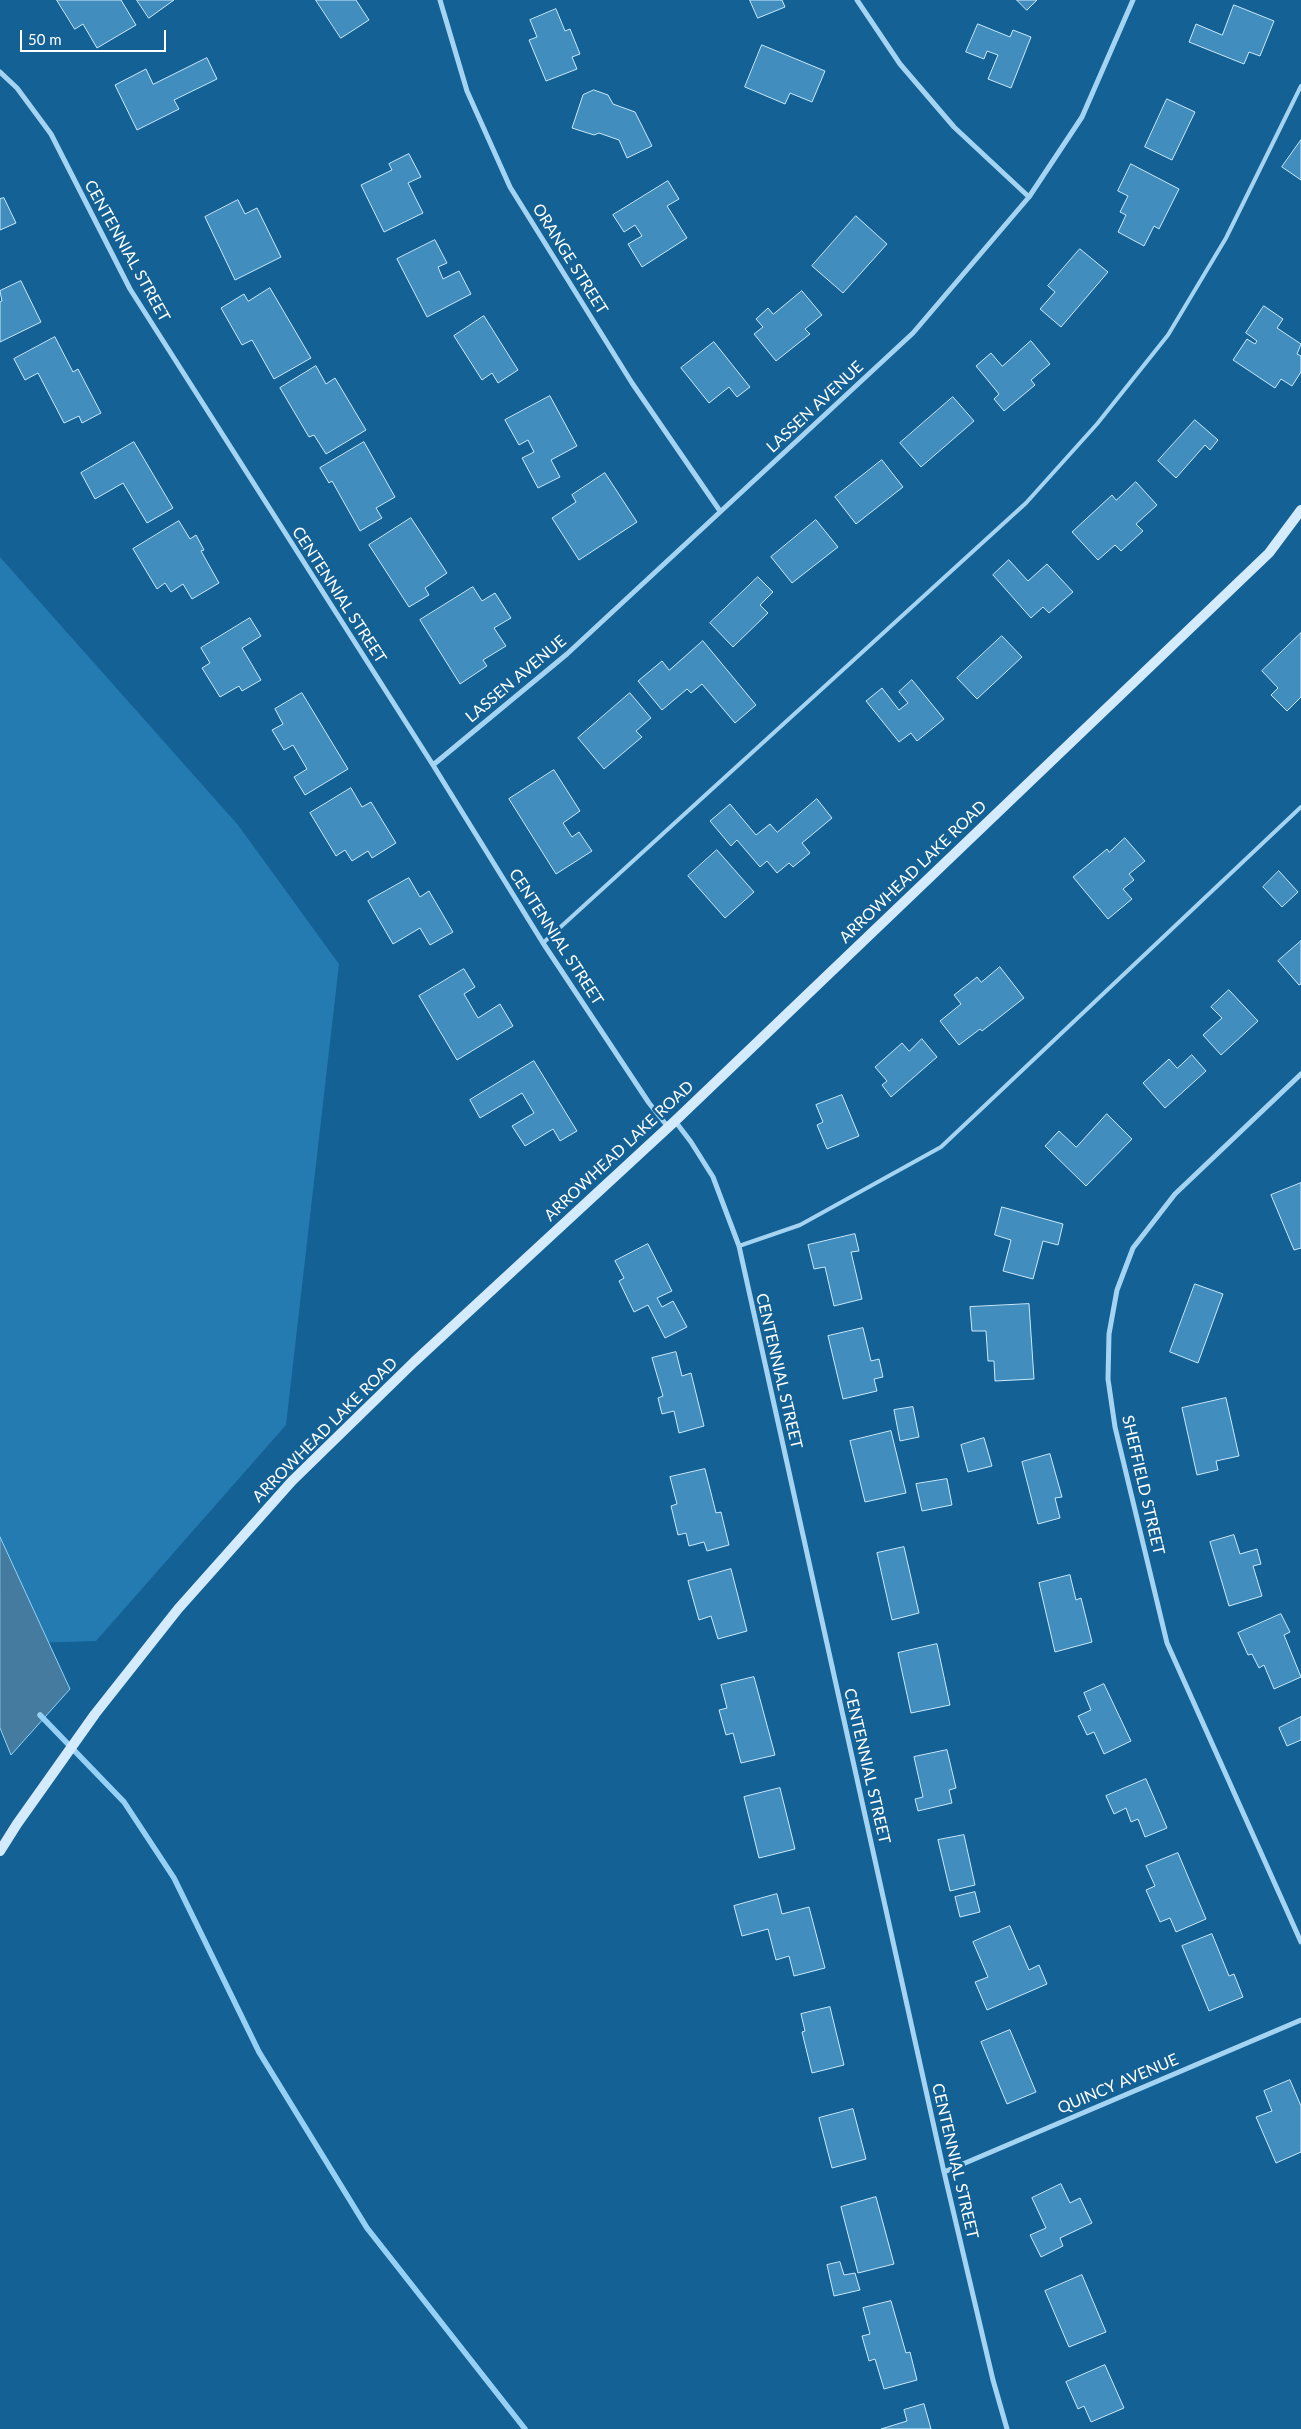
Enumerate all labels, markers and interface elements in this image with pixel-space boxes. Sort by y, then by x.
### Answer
scale bar [22,20,169,52]
text: 50 m [28,30,62,48]
street label: CENTENNIAL STREET [80,177,174,325]
street label: ORANGE STREET [528,200,612,318]
street label: LASSEN AVENUE [763,357,867,457]
street label: CENTENNIAL STREET [288,523,390,667]
street label: LASSEN AVENUE [462,631,570,727]
street label: ARROWHEAD LAKE ROAD [836,797,990,947]
street label: CENTENNIAL STREET [505,865,607,1009]
street label: ARROWHEAD LAKE ROAD [540,1077,698,1225]
street label: CENTENNIAL STREET [752,1291,806,1451]
street label: ARROWHEAD LAKE ROAD [249,1354,401,1506]
street label: SHEFFIELD STREET [1118,1413,1168,1557]
street label: CENTENNIAL STREET [840,1686,894,1846]
street label: QUINCY AVENUE [1055,2050,1181,2118]
street label: CENTENNIAL STREET [928,2081,982,2241]

